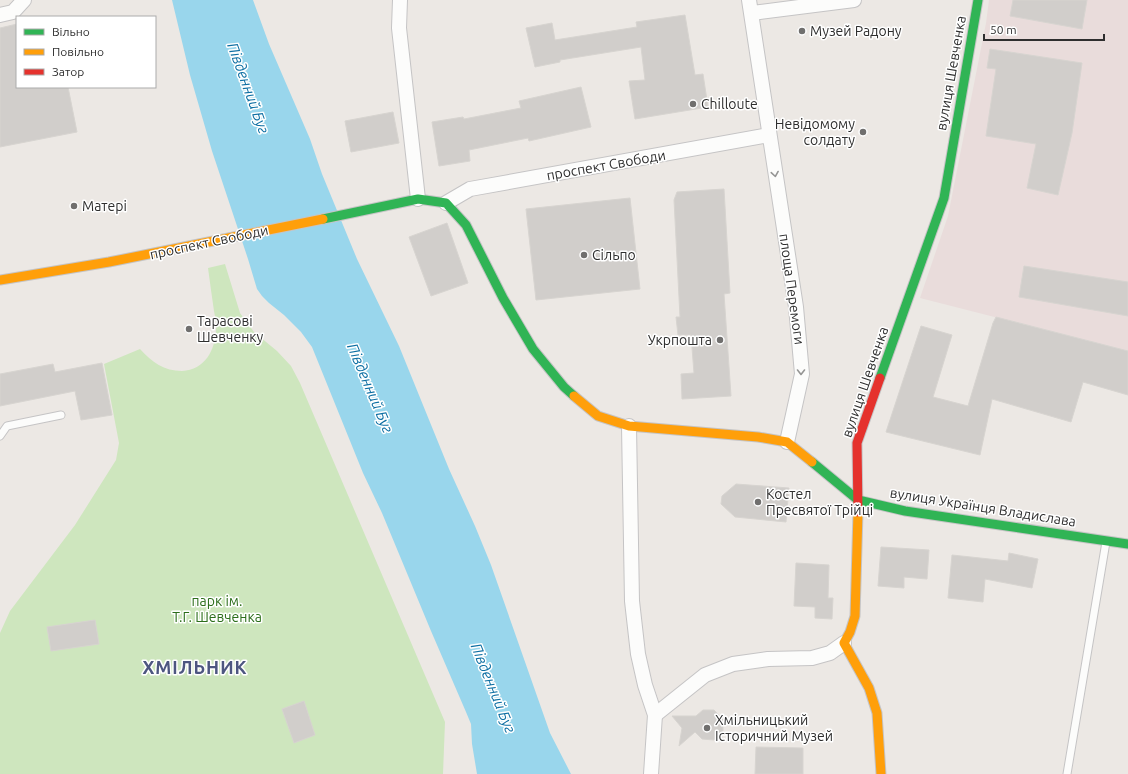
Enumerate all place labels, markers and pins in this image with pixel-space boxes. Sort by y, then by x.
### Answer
place label: Музей Радону [810,23,902,39]
marker: Музей Радону [797,26,807,36]
place label: Chilloute [701,96,758,112]
marker: Chilloute [688,99,698,109]
place label: Невідомому солдату [775,116,855,148]
marker: Невідомому солдату [858,127,868,137]
place label: Матері [82,198,127,214]
marker: Матері [69,201,79,211]
place label: Сільпо [592,247,636,263]
marker: Сільпо [579,250,589,260]
place label: Тарасові Шевченку [197,313,264,345]
marker: Тарасові Шевченку [184,324,194,334]
place label: Укрпошта [648,332,712,348]
marker: Укрпошта [715,335,725,345]
place label: Костел Пресвятої Трійці [766,486,873,518]
marker: Костел Пресвятої Трійці [753,497,763,507]
place label: Хмільницький Історичний Музей [715,712,833,744]
marker: Хмільницький Історичний Музей [702,723,712,733]

